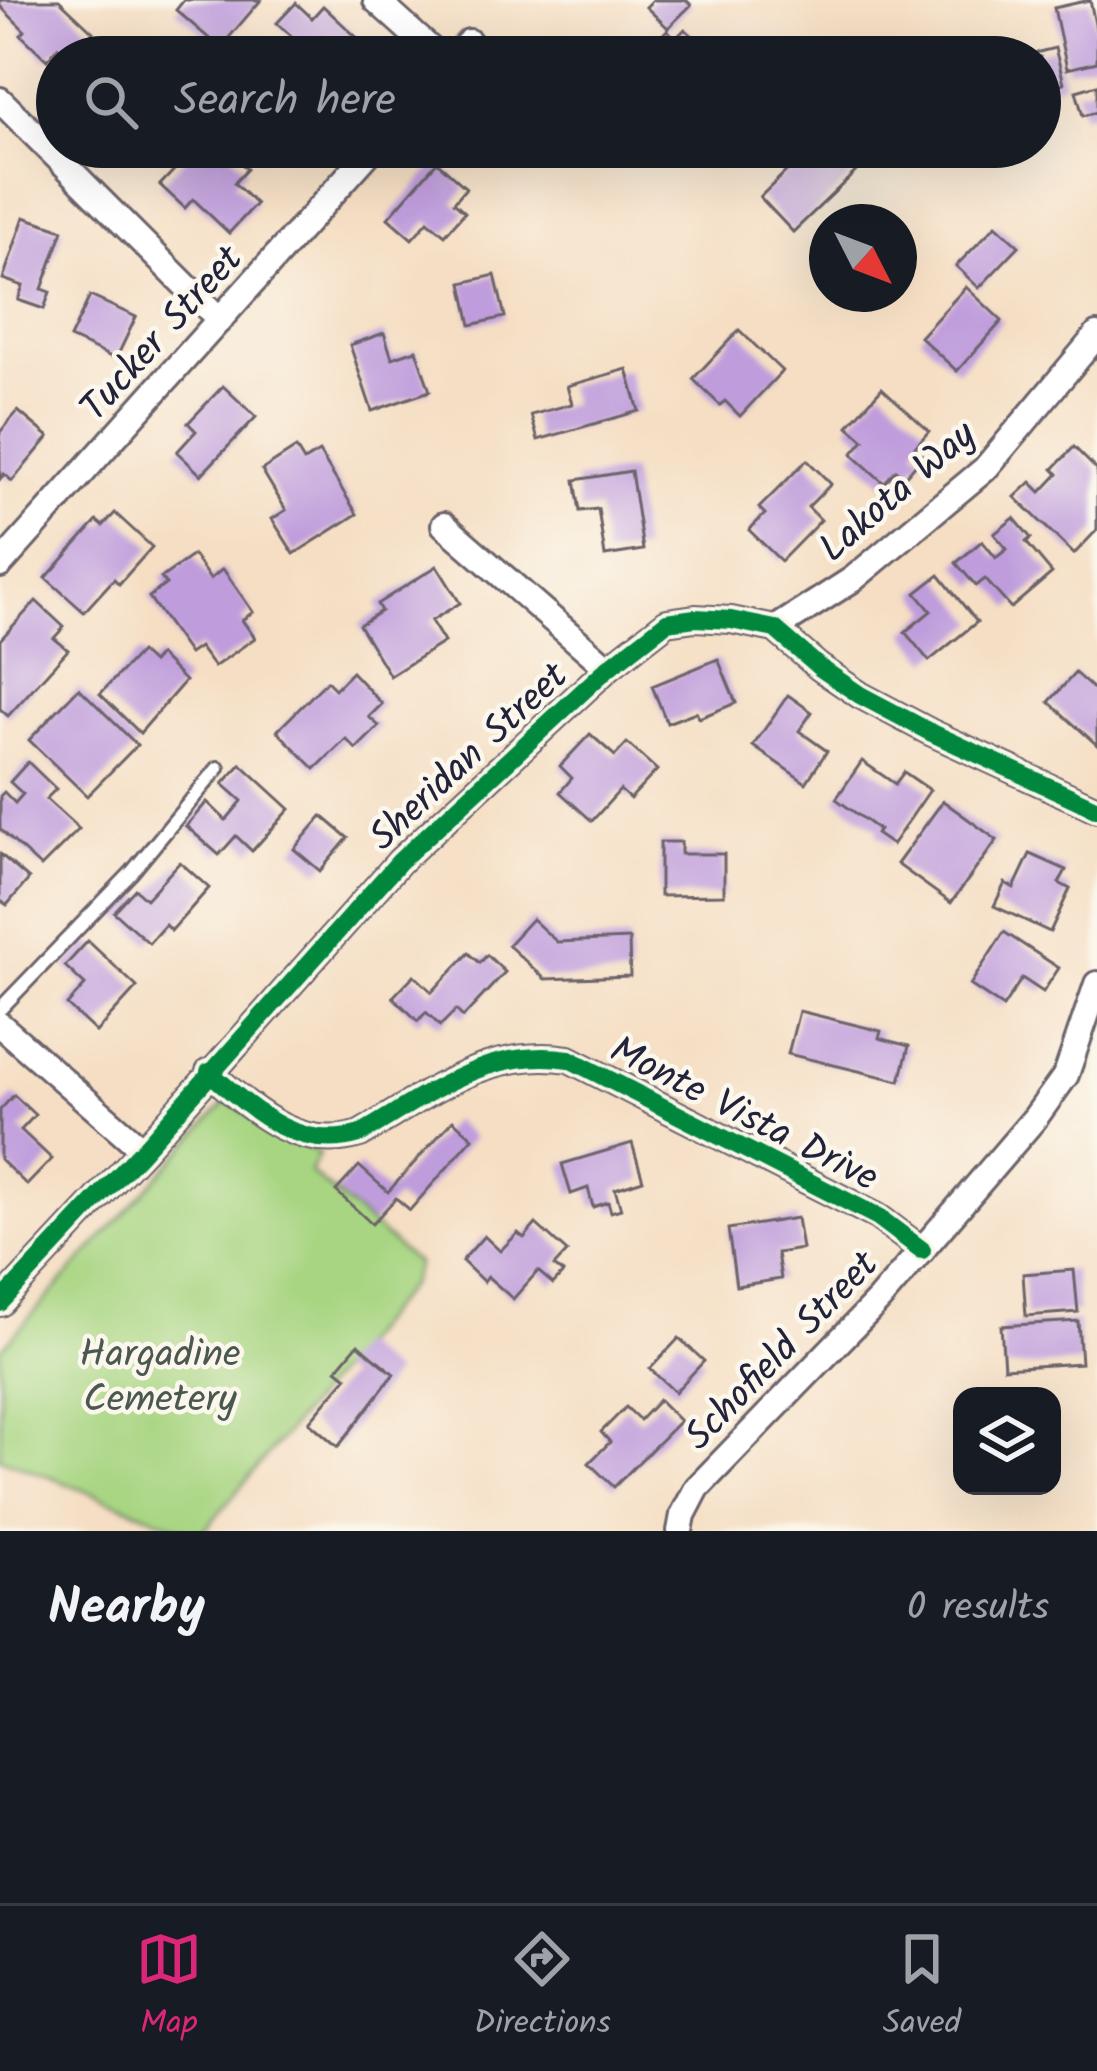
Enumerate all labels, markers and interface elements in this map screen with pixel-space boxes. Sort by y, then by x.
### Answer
search box [36,36,1061,168]
text: Search here [174,66,396,138]
icon: search [78,69,144,135]
north arrow [809,204,917,312]
street label: Tucker Street [66,231,260,437]
street label: Lakota Way [806,406,992,579]
street label: Sheridan Street [356,648,585,867]
street label: Monte Vista Drive [598,1021,888,1210]
street label: Schofield Street [671,1237,896,1466]
park label: Hargadine Cemetery [79,1325,241,1432]
map controls [953,1387,1061,1495]
button: layers [953,1387,1061,1495]
text: Nearby [48,1569,205,1650]
text: 0 results [907,1578,1049,1640]
tab: Map [136,1926,202,2051]
tab: Directions [474,1926,611,2051]
tab: Saved [883,1926,961,2051]

